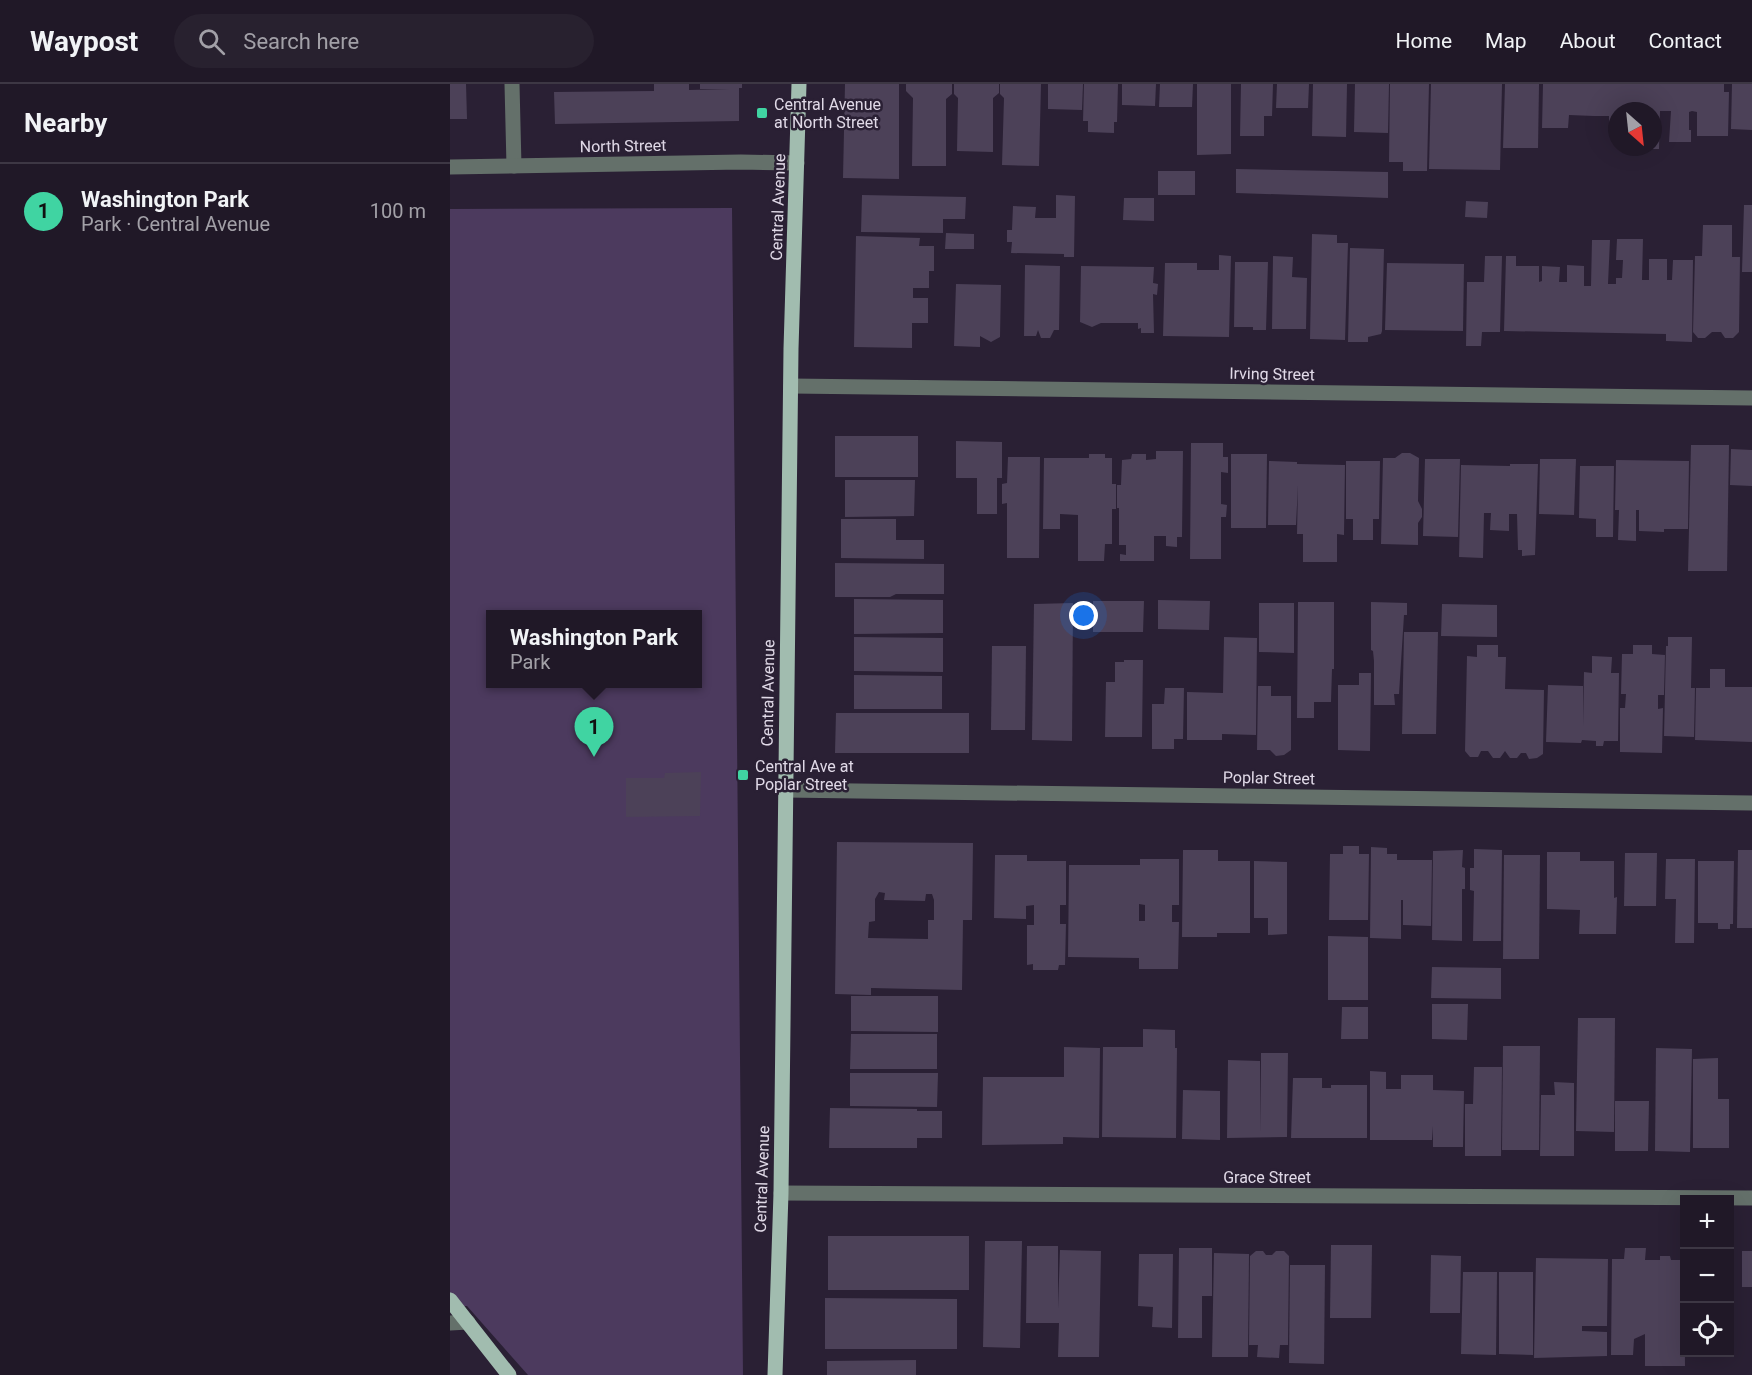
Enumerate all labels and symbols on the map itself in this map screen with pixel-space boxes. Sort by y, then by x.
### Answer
place label: Central Avenue at North Street [774,95,881,132]
north arrow [1608,102,1662,156]
marker: Central Avenue at North Street [755,106,769,120]
street label: North Street [580,136,666,156]
street label: Central Avenue [767,153,789,261]
street label: Irving Street [1229,364,1315,384]
your location [1069,601,1098,630]
street label: Central Avenue [758,639,778,747]
pin: 1 [574,708,614,757]
place label: Central Ave at Poplar Street [755,757,854,794]
marker: Central Ave at Poplar Street [736,768,750,782]
street label: Poplar Street [1223,768,1315,788]
street label: Central Avenue [751,1125,773,1233]
street label: Grace Street [1223,1168,1311,1187]

